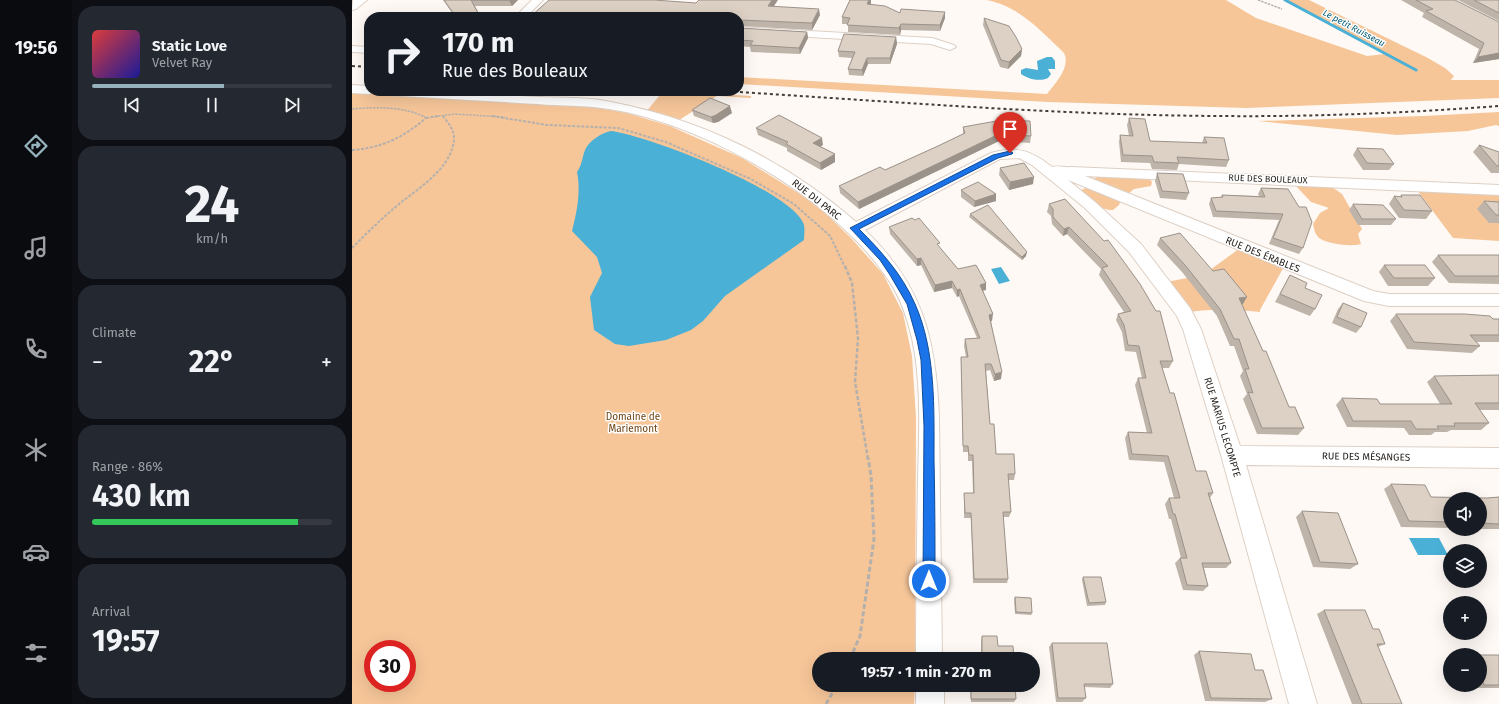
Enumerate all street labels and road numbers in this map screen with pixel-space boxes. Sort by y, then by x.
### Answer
street label: RUE DES BOULEAUX [1228,173,1308,185]
street label: RUE DU PARC [790,177,844,223]
street label: RUE DES ÉRABLES [1224,233,1303,276]
street label: RUE MARIUS LECOMPTE [1201,376,1243,479]
street label: RUE DES MÉSANGES [1322,448,1411,464]

